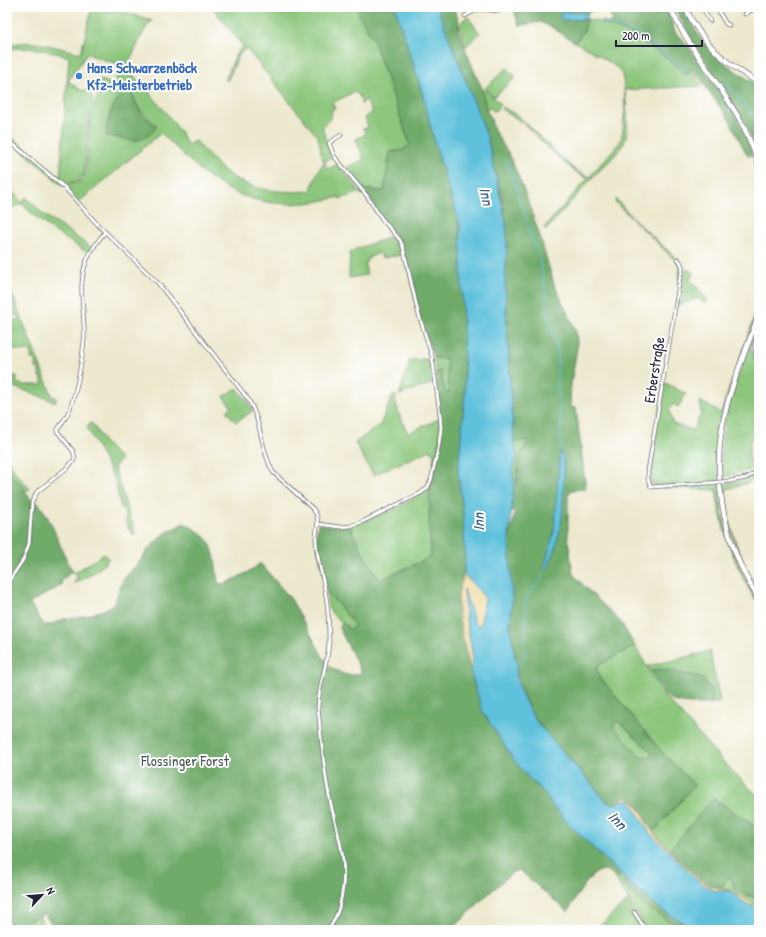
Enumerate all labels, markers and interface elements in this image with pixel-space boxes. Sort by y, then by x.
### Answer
scale bar [616,22,702,48]
text: 200 m [622,27,649,44]
place label: Hans Schwarzenböck Kfz-Meisterbetrieb [87,57,198,95]
marker: Hans Schwarzenböck Kfz-Meisterbetrieb [74,71,84,81]
water label: Inn [474,185,500,209]
street label: Erberstraße [638,335,670,405]
water label: Inn [467,511,489,531]
park label: Flossinger Forst [140,750,230,771]
water label: Inn [604,806,633,835]
north arrow [22,875,62,915]
text: N [43,885,59,896]

